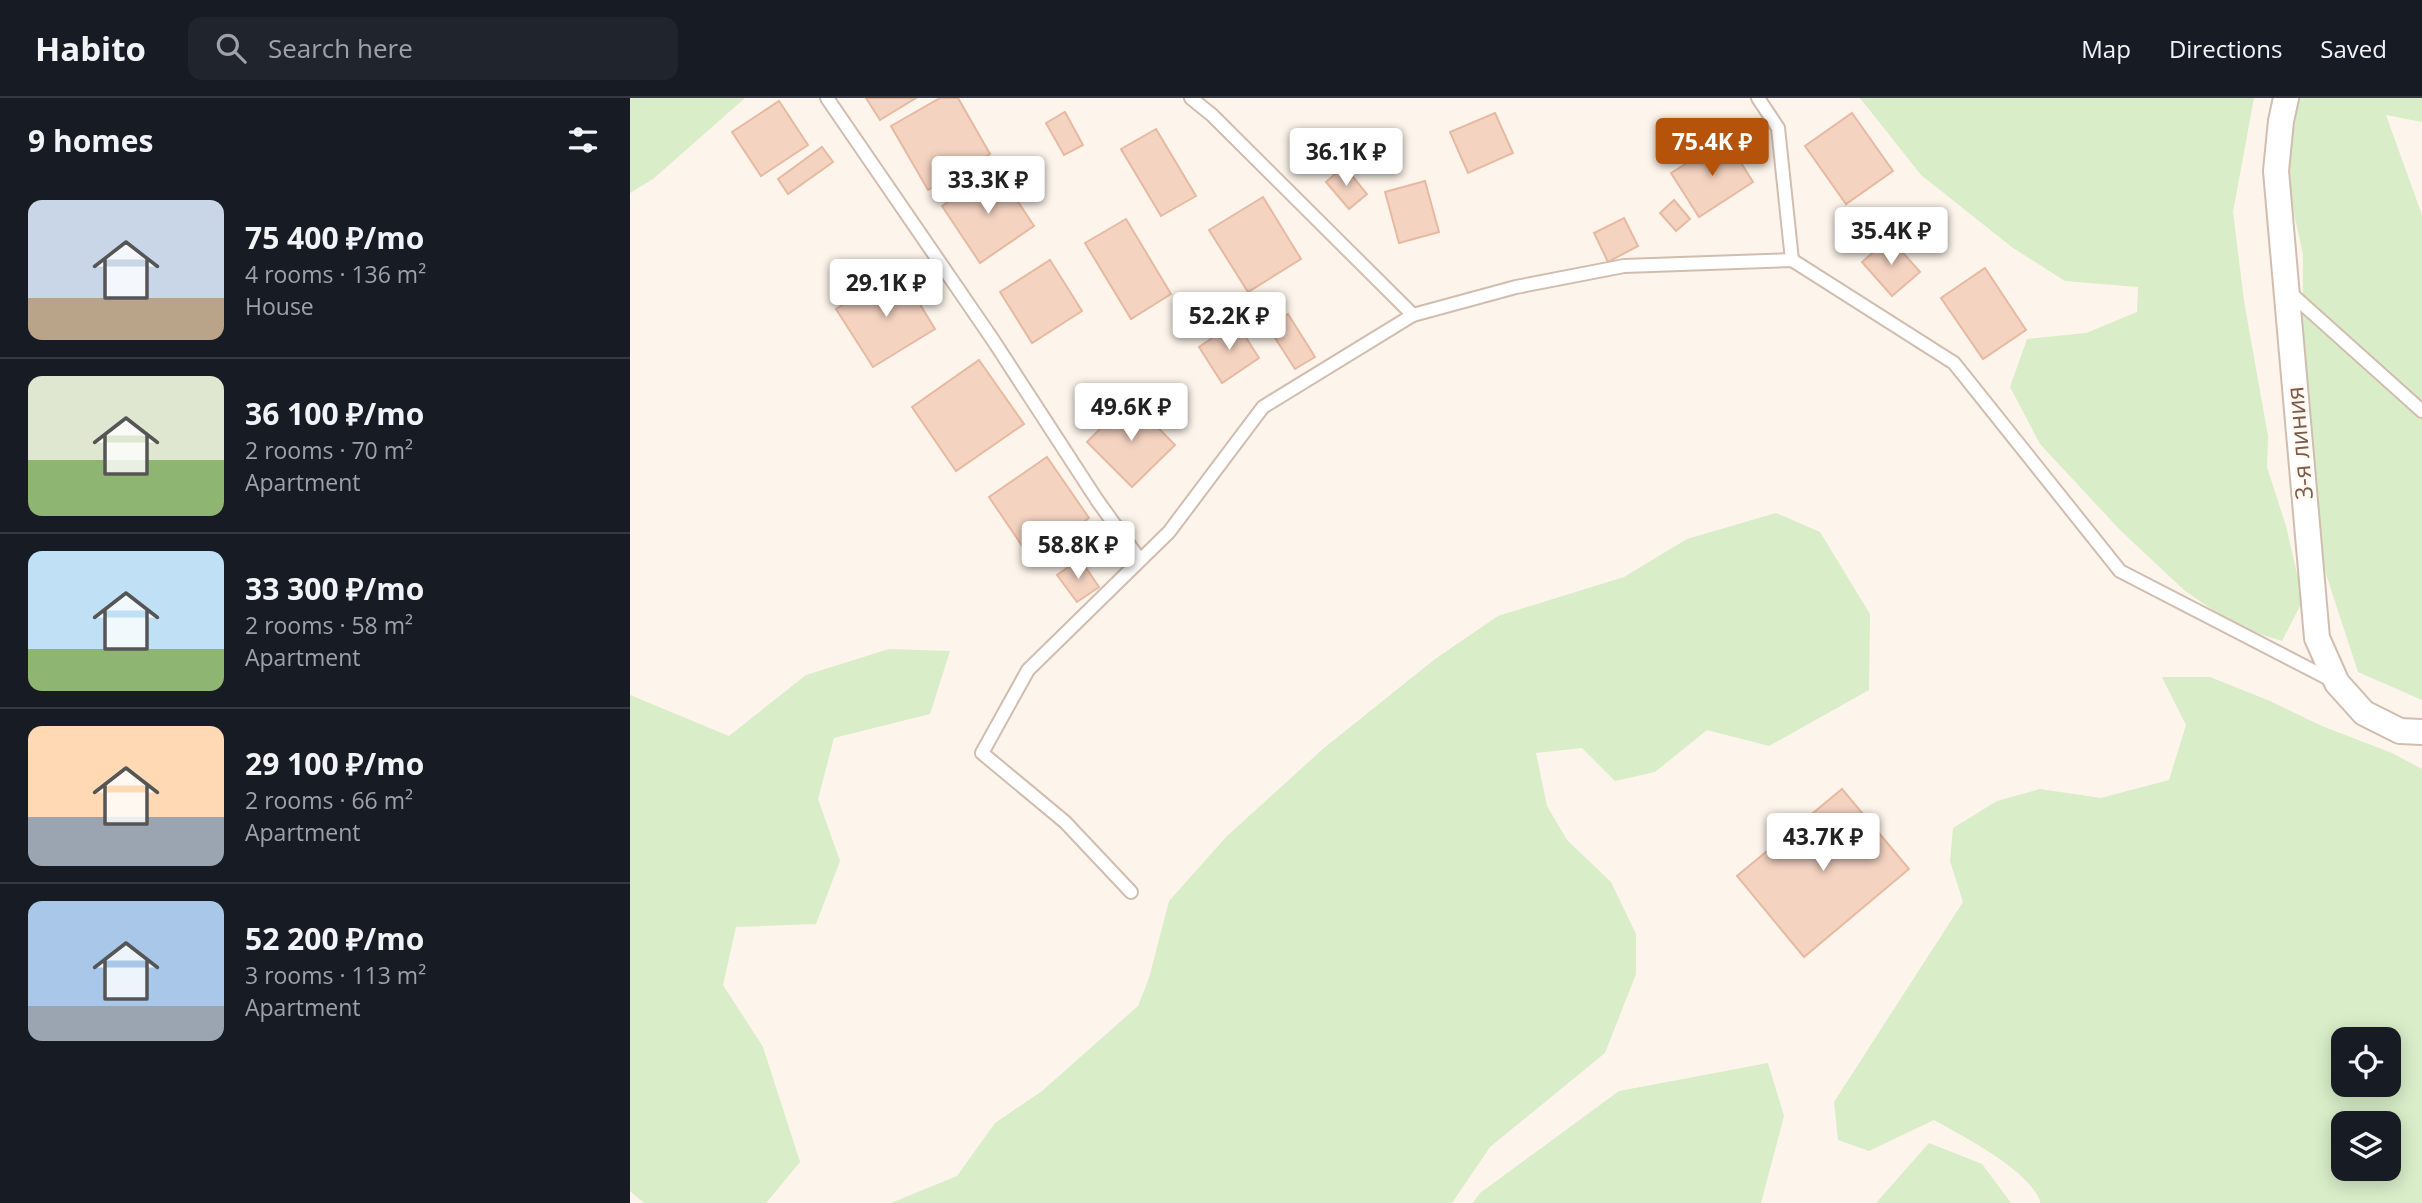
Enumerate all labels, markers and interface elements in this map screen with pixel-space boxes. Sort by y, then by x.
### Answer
search box [188,17,678,80]
text: Habito [35,26,146,71]
icon: search [212,29,250,67]
text: Search here [268,30,413,66]
text: Map [2081,32,2131,65]
text: Directions [2169,32,2282,65]
text: Saved [2320,32,2387,65]
pin: 75.4K ₽ [1647,118,1777,178]
text: 9 homes [28,120,153,161]
icon: filters [564,121,602,159]
text: 75.4K ₽ [1672,125,1752,157]
pin: 36.1K ₽ [1281,129,1411,188]
text: 36.1K ₽ [1306,135,1386,167]
pin: 33.3K ₽ [923,156,1053,216]
text: 33.3K ₽ [948,163,1028,195]
pin: 35.4K ₽ [1826,208,1956,267]
text: 35.4K ₽ [1851,214,1931,246]
text: 75 400 ₽/mo [245,217,424,258]
icon: home [84,228,168,312]
text: 4 rooms · 136 m² [245,258,426,290]
pin: 29.1K ₽ [821,260,951,319]
text: 29.1K ₽ [846,266,926,298]
text: House [245,290,314,322]
pin: 52.2K ₽ [1164,292,1294,352]
text: 52.2K ₽ [1189,299,1269,331]
pin: 49.6K ₽ [1066,384,1196,443]
street label: 3-я линия [2277,385,2320,501]
text: 49.6K ₽ [1091,390,1171,422]
text: 36 100 ₽/mo [245,393,424,434]
icon: home [84,404,168,488]
text: 2 rooms · 70 m² [245,434,413,466]
text: Apartment [245,466,361,498]
pin: 58.8K ₽ [1013,522,1143,581]
text: 58.8K ₽ [1038,528,1118,560]
text: 33 300 ₽/mo [245,568,424,609]
icon: home [84,579,168,663]
text: 2 rooms · 58 m² [245,609,413,641]
text: Apartment [245,641,361,673]
text: 29 100 ₽/mo [245,743,424,784]
icon: home [84,754,168,838]
text: 2 rooms · 66 m² [245,784,413,816]
pin: 43.7K ₽ [1758,814,1888,873]
text: Apartment [245,816,361,848]
text: 43.7K ₽ [1783,820,1863,852]
text: 52 200 ₽/mo [245,918,424,959]
icon: home [84,929,168,1013]
text: 3 rooms · 113 m² [245,959,426,991]
text: Apartment [245,991,361,1023]
map controls [2331,1027,2401,1181]
button: locate [2331,1027,2401,1097]
button: layers [2331,1111,2401,1181]

